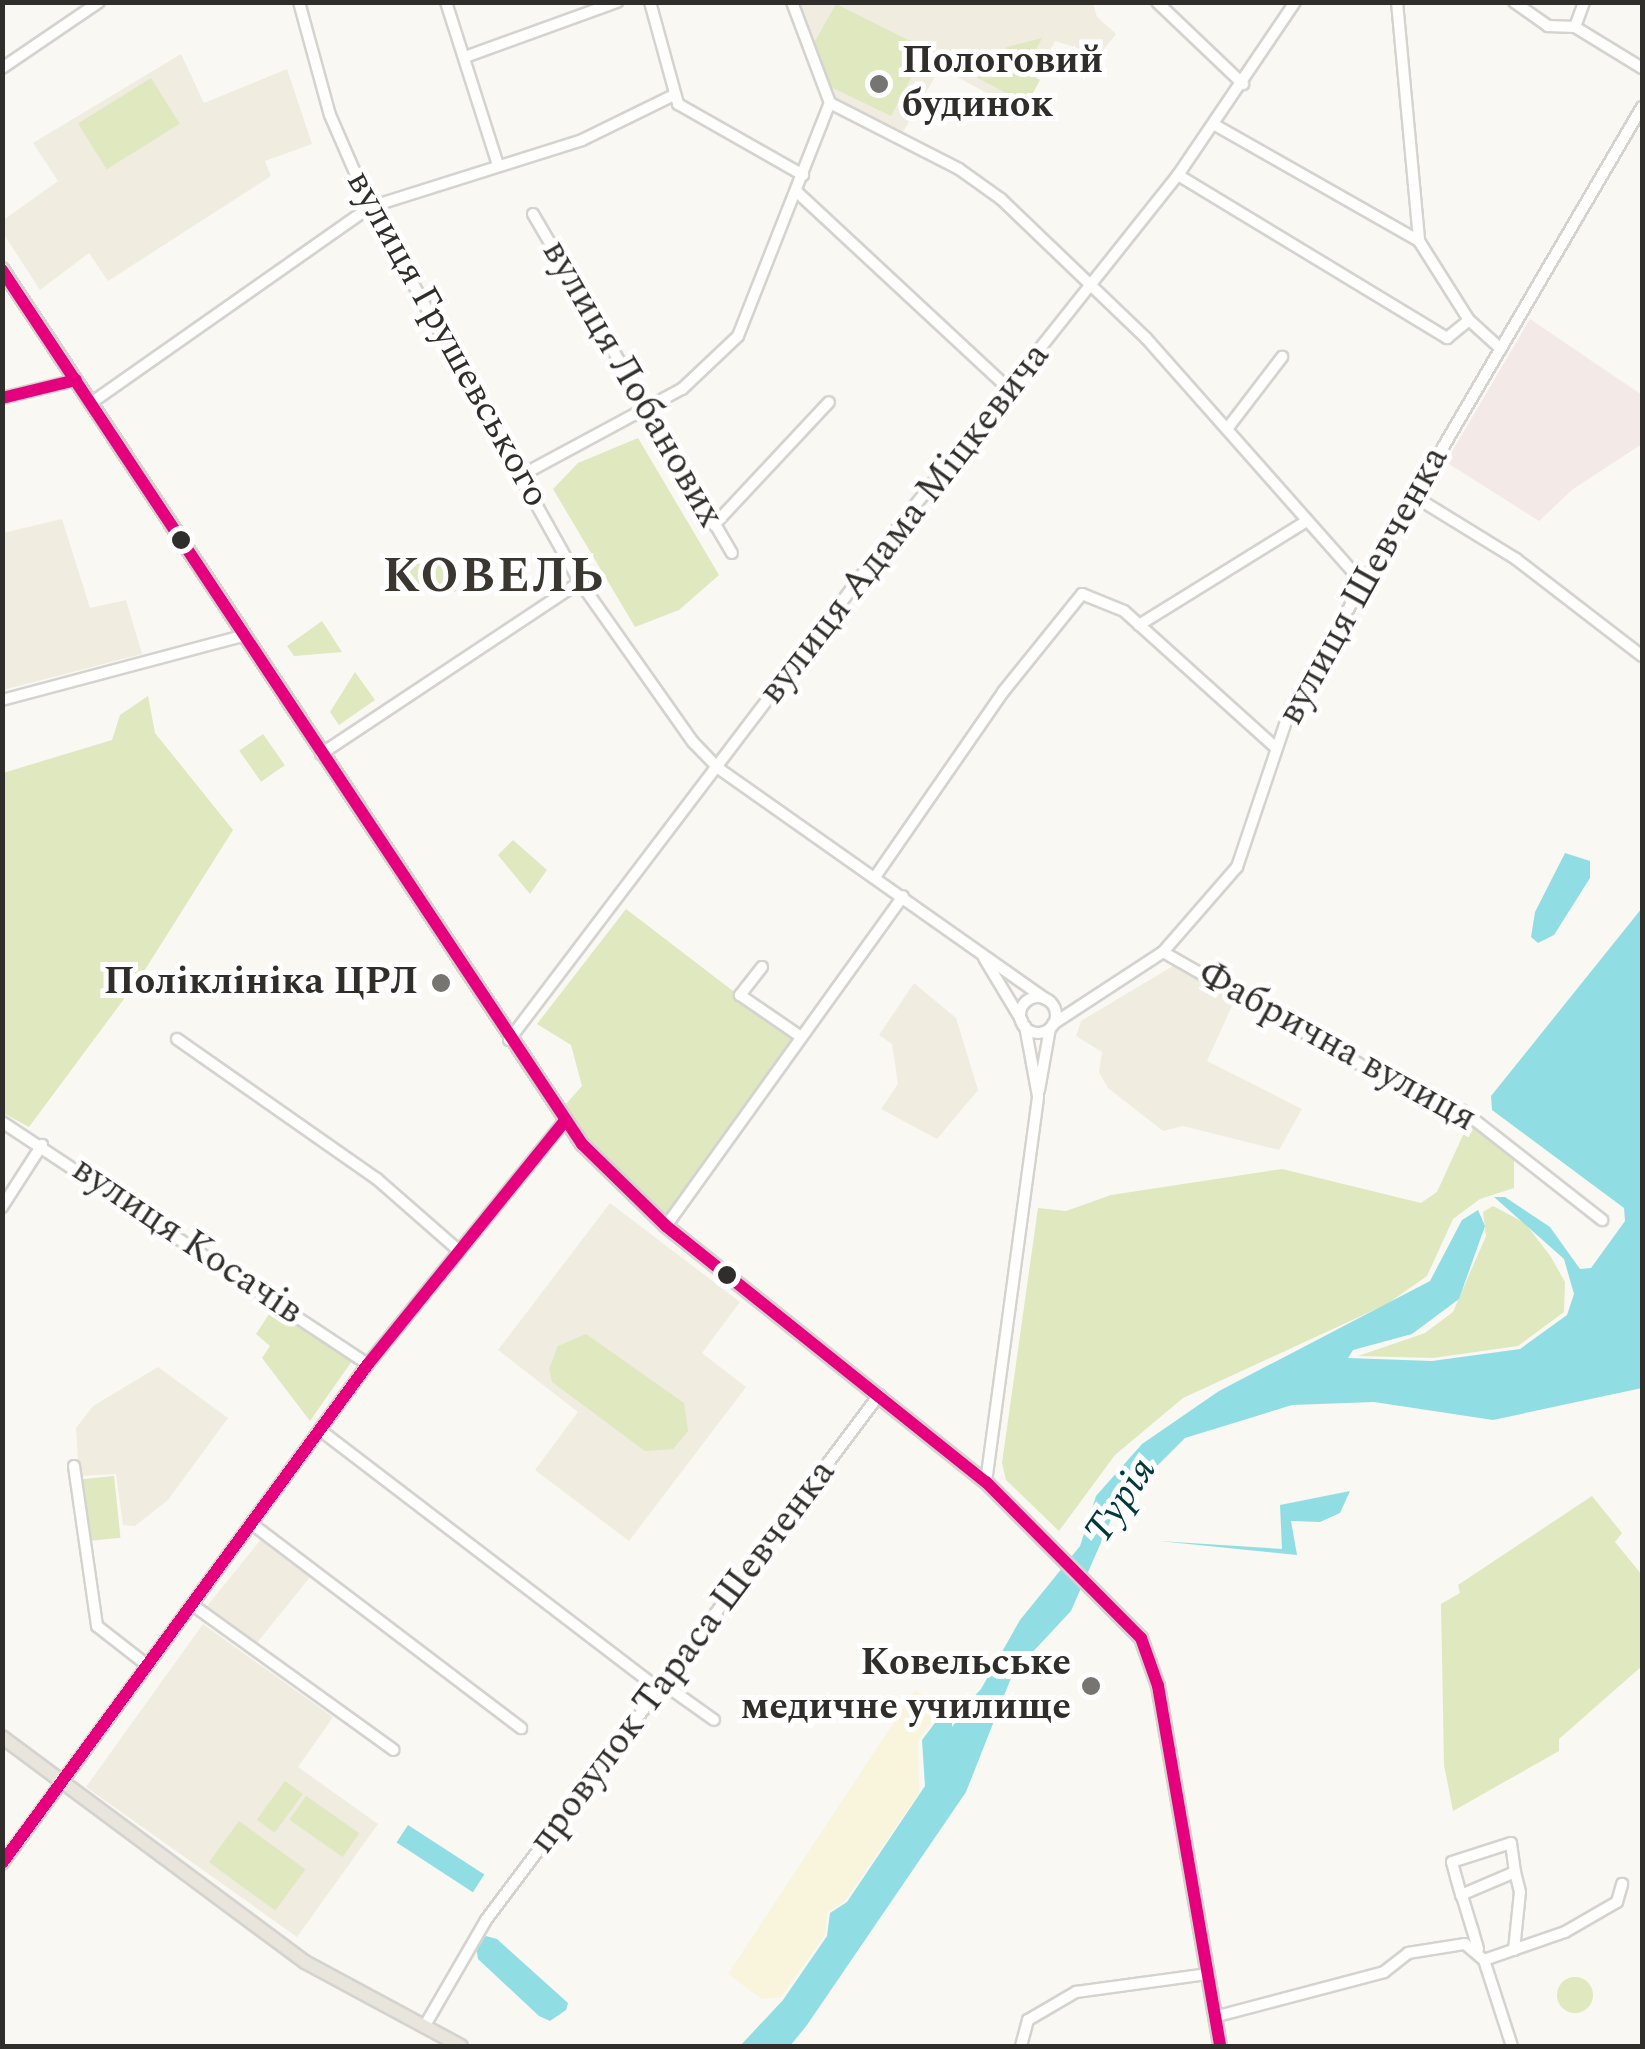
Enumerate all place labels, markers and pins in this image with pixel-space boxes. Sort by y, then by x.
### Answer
place label: Пологовий будинок [902,39,1103,128]
marker: Пологовий будинок [866,71,892,97]
unlabelled marker [171,530,191,550]
place label: Поліклініка ЦРЛ [104,960,418,1006]
marker: Поліклініка ЦРЛ [428,970,454,996]
unlabelled marker [717,1265,737,1285]
place label: Ковельське медичне училище [741,1641,1071,1730]
marker: Ковельське медичне училище [1080,1675,1102,1697]

